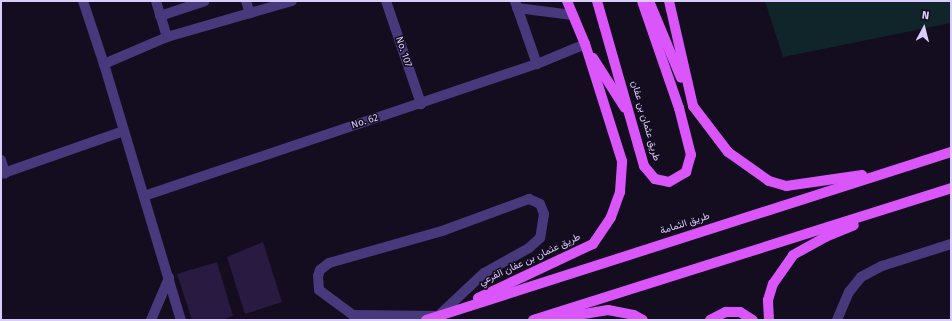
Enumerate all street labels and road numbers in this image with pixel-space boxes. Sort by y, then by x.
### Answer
street label: No. 107 [392,35,414,69]
street label: طريق عثمان بن عفان [628,80,662,162]
street label: No. 62 [350,112,380,132]
street label: طريق الثمامة [659,210,711,238]
street label: طريق عثمان بن عفان الفرعي [477,231,583,289]

